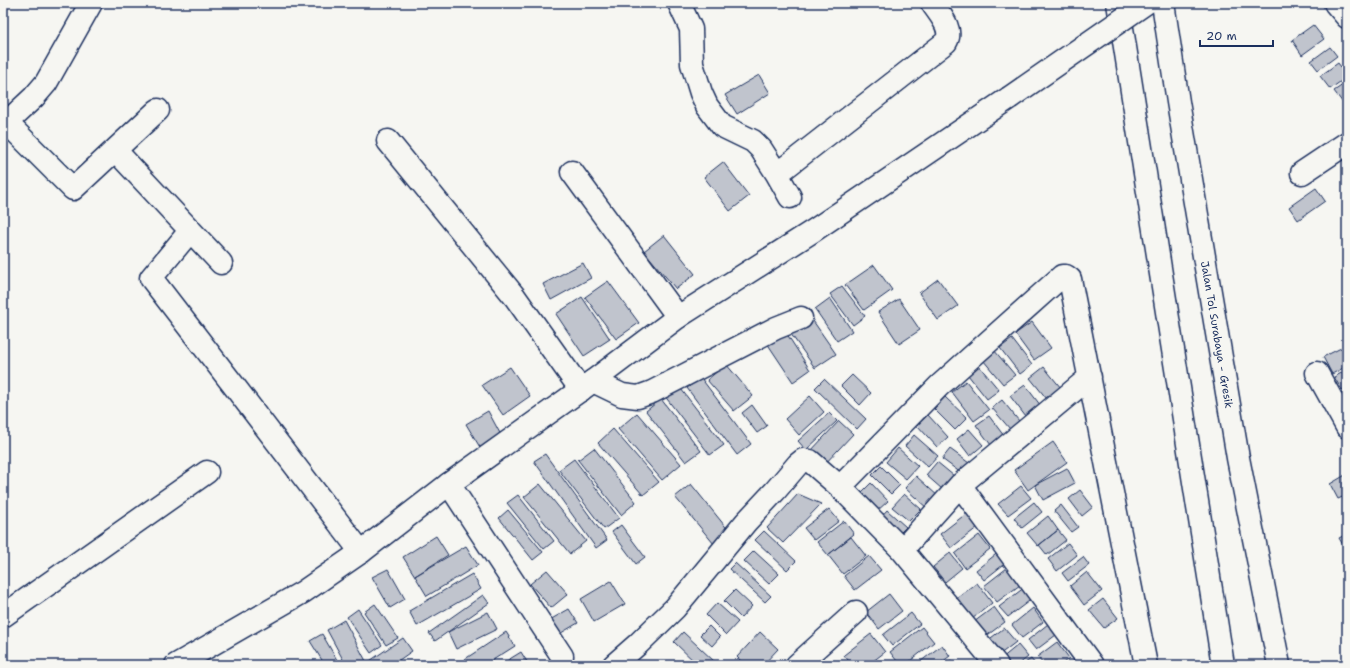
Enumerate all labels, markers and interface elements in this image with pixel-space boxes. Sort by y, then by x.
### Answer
scale bar [1200,22,1273,48]
text: 20 m [1206,28,1237,44]
street label: Jalan Tol Surabaya - Gresik [1197,260,1237,409]

